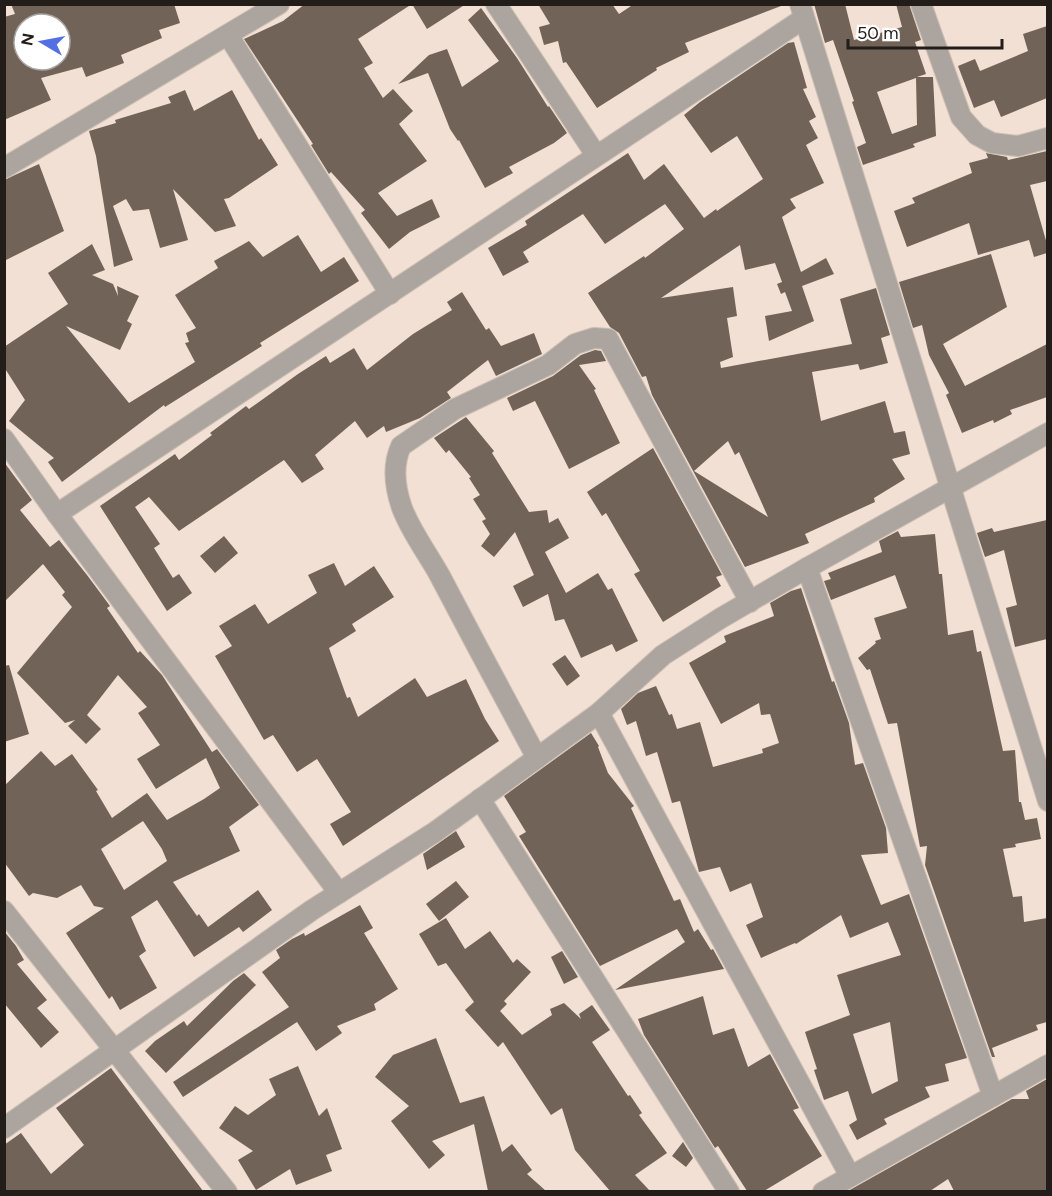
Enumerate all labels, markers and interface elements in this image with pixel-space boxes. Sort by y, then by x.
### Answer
north arrow [12,12,72,72]
scale bar [848,12,1002,50]
text: 50 m [857,22,899,44]
text: N [17,32,38,47]

